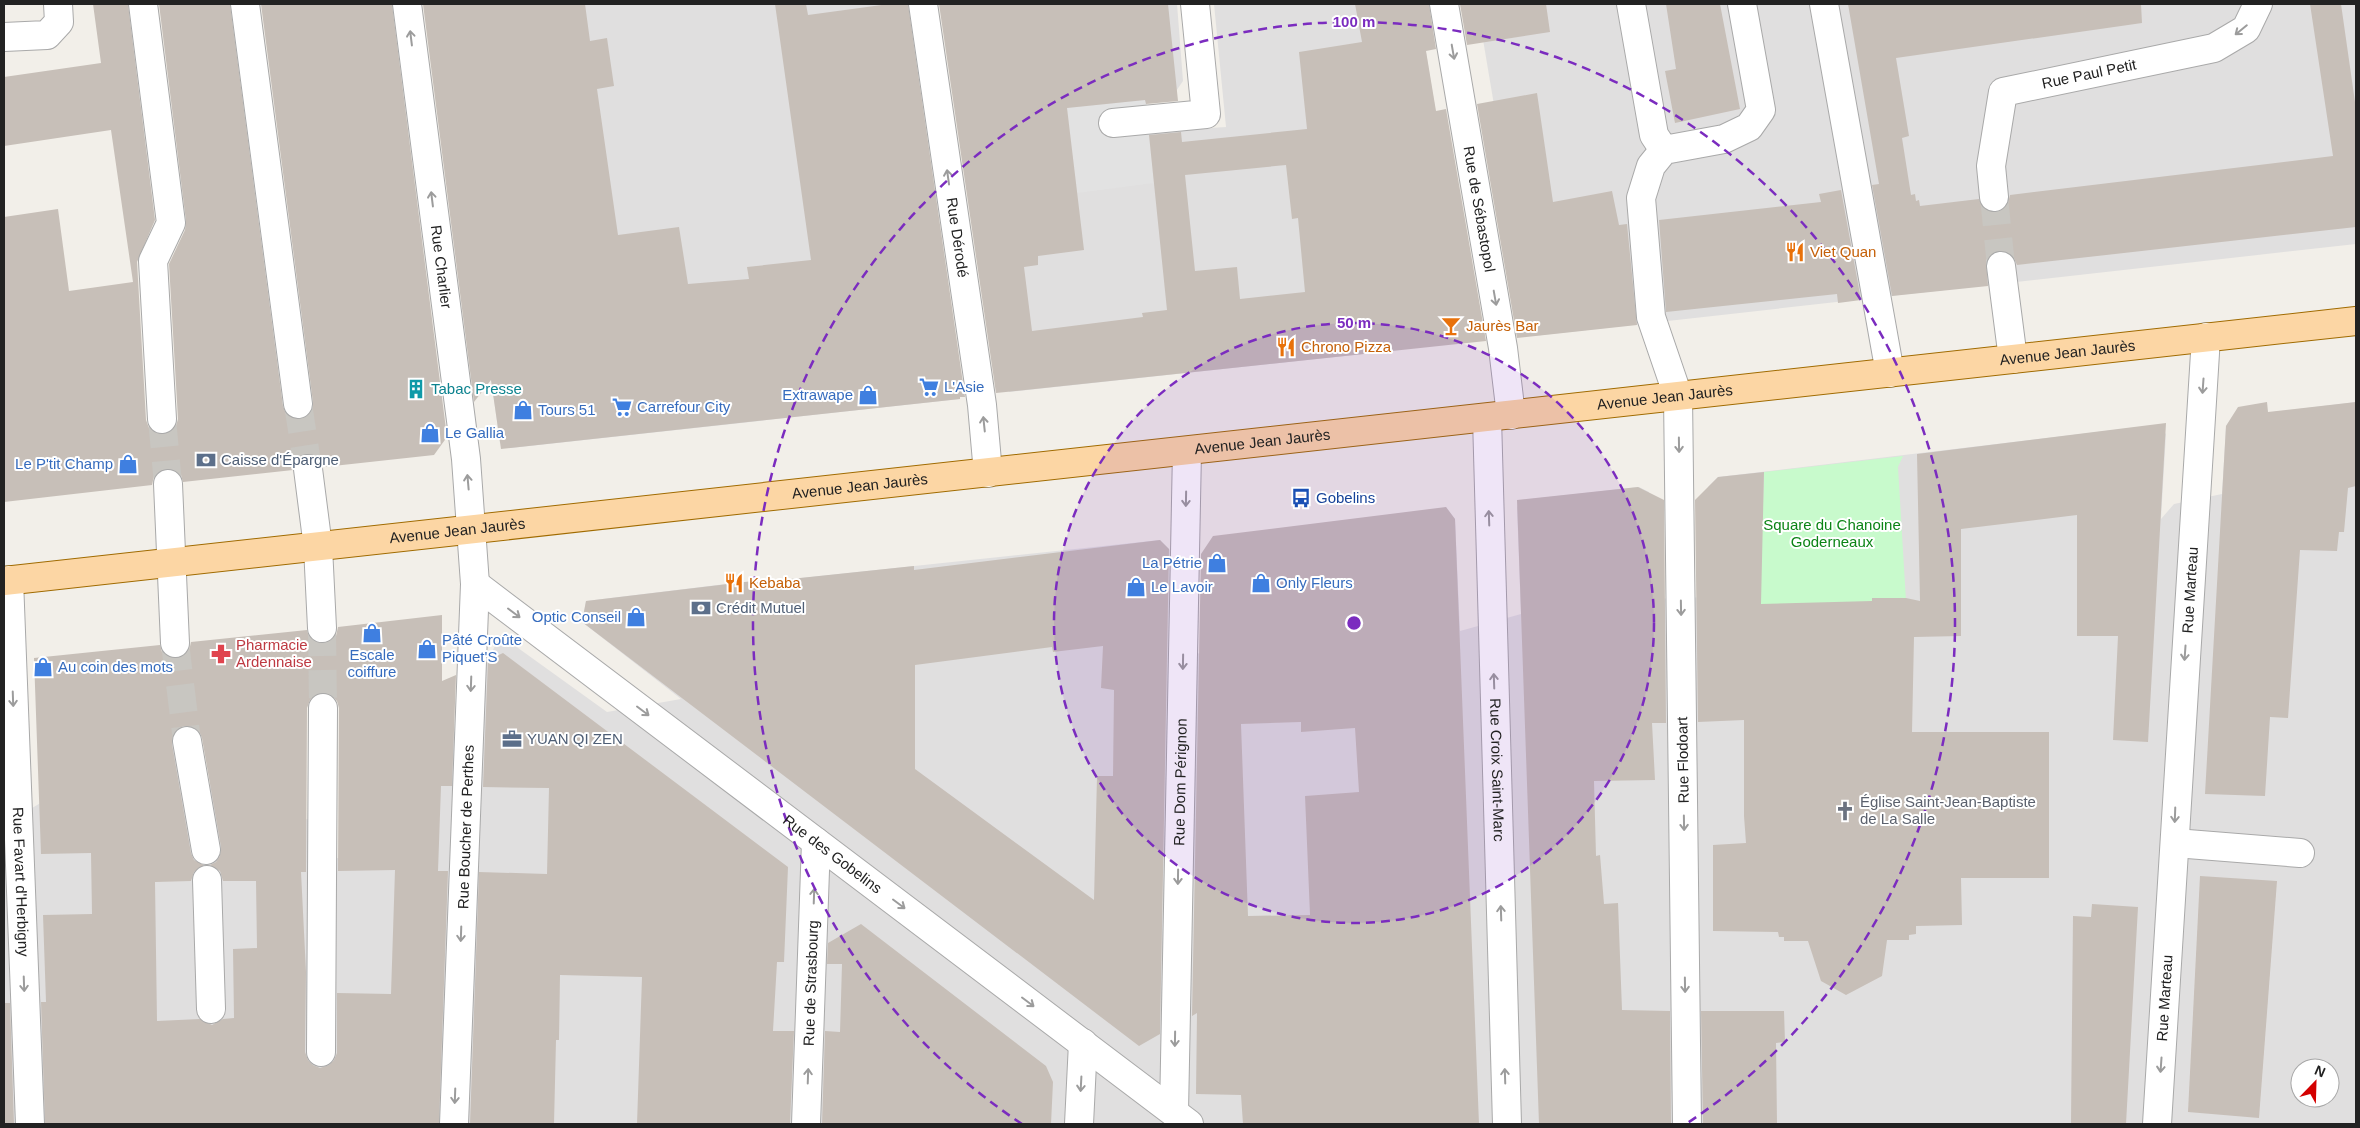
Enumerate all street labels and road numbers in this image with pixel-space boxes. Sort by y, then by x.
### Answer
street label: Rue Paul Petit [2040,55,2138,92]
street label: Rue de Sébastopol [1460,145,1499,273]
street label: Rue Dérodé [944,196,972,279]
street label: Rue Charlier [428,224,455,310]
street label: Avenue Jean Jaurès [1999,336,2136,368]
street label: Avenue Jean Jaurès [1596,381,1734,413]
street label: Avenue Jean Jaurès [1194,425,1331,457]
street label: Avenue Jean Jaurès [791,470,929,502]
street label: Avenue Jean Jaurès [388,514,526,546]
street label: Rue Marteau [2179,546,2201,634]
street label: Rue Croix Saint-Marc [1487,698,1508,842]
street label: Rue Flodoart [1673,716,1692,804]
street label: Rue Dom Pérignon [1170,718,1190,846]
street label: Rue Boucher de Perthes [454,745,477,909]
street label: Rue Favart d'Herbigny [10,807,33,957]
street label: Rue des Gobelins [780,811,885,897]
street label: Rue de Strasbourg [800,920,821,1046]
street label: Rue Marteau [2153,954,2176,1042]

